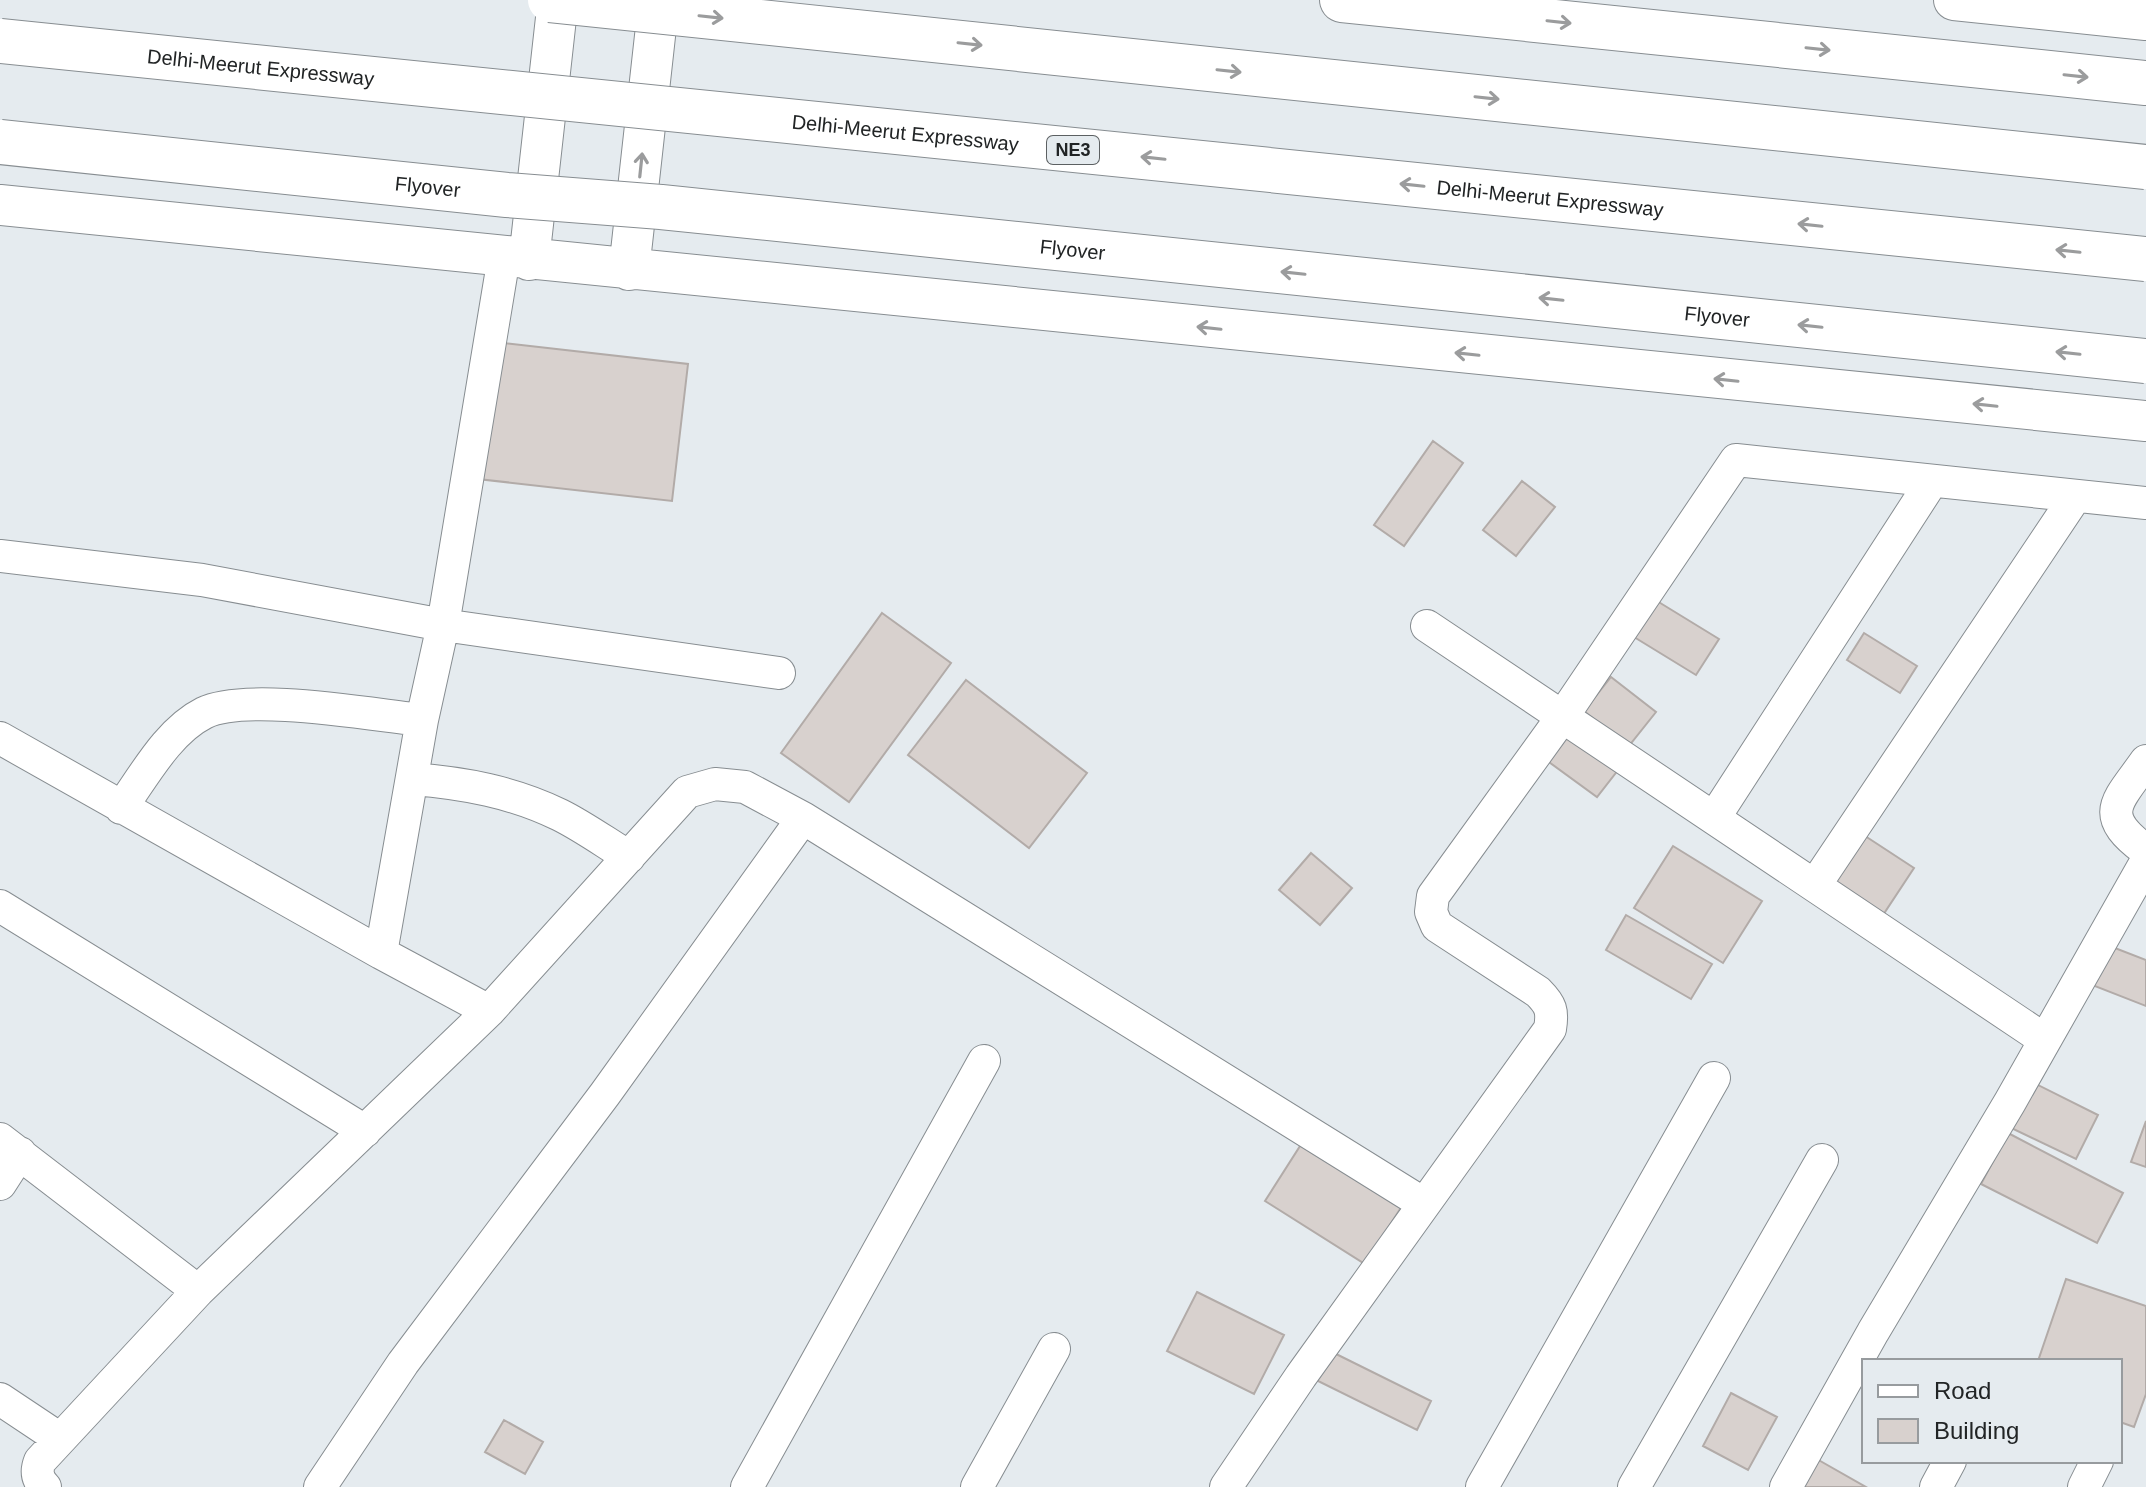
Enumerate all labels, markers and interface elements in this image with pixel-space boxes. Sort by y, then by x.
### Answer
one-way arrow [697,9,724,24]
one-way arrow [1545,15,1572,30]
one-way arrow [956,37,983,52]
one-way arrow [1804,42,1831,57]
street label: Delhi-Meerut Expressway [146,45,375,90]
one-way arrow [1215,64,1241,79]
one-way arrow [2062,69,2089,84]
one-way arrow [1473,91,1500,106]
street label: Delhi-Meerut Expressway [791,111,1020,155]
road number: NE3 [1047,136,1099,164]
one-way arrow [1140,151,1167,166]
one-way arrow [633,152,648,179]
street label: Flyover [394,172,462,201]
street label: Delhi-Meerut Expressway [1436,176,1665,221]
one-way arrow [1399,177,1426,192]
one-way arrow [1797,217,1824,232]
street label: Flyover [1039,235,1107,264]
one-way arrow [2055,244,2082,259]
one-way arrow [1280,265,1307,280]
one-way arrow [1538,292,1565,307]
street label: Flyover [1683,302,1751,331]
one-way arrow [1797,319,1824,334]
one-way arrow [1196,320,1223,335]
one-way arrow [1454,346,1481,361]
one-way arrow [2055,346,2082,361]
one-way arrow [1713,372,1740,387]
one-way arrow [1972,398,1999,413]
legend [1862,1359,2122,1463]
text: Road [1934,1377,1991,1404]
text: Building [1934,1417,2019,1444]

